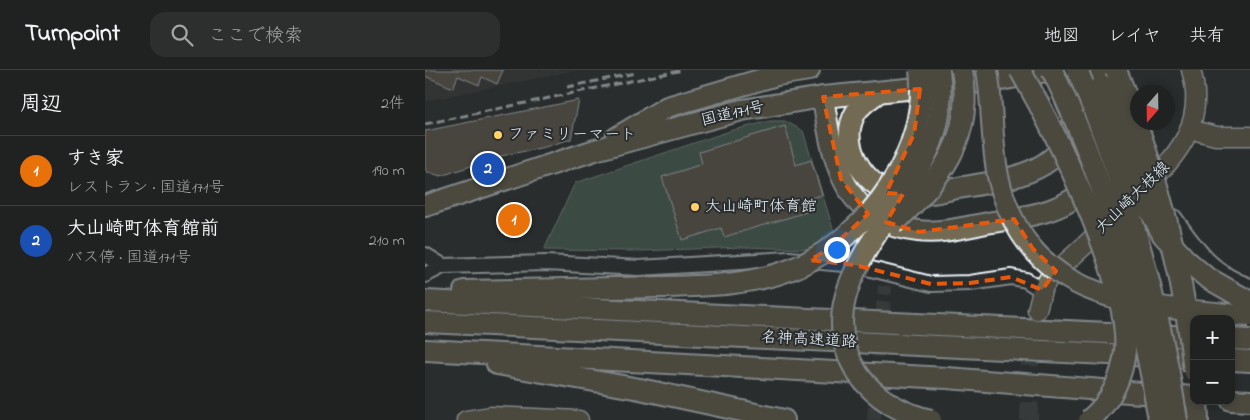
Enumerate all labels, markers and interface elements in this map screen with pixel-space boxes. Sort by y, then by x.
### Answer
search box [150,12,500,57]
text: Turnpoint [25,17,120,52]
icon: search [168,21,196,49]
text: ここで検索 [208,23,303,50]
text: 地図 [1044,24,1080,50]
text: レイヤ [1108,24,1161,50]
text: 共有 [1189,24,1225,50]
north arrow [1130,85,1175,130]
text: 周辺 [20,90,62,120]
text: 2件 [381,92,405,116]
street label: 国道171号 [699,95,767,133]
place label: ファミリーマート [508,123,636,147]
marker: ファミリーマート [492,129,504,141]
text: すき家 [67,146,124,173]
pin: 2 [472,150,504,188]
street label: 大山崎大枝線 [1090,156,1176,240]
text: 1 [33,159,39,183]
text: 190 m [372,159,405,183]
text: レストラン · 国道171号 [67,176,224,200]
place label: 大山崎町体育館 [705,195,817,219]
pin: 1 [498,201,530,239]
marker: 大山崎町体育館 [689,201,701,213]
text: 大山崎町体育館前 [67,216,219,243]
text: 2 [32,229,40,253]
text: 210 m [369,229,405,253]
your location [824,237,850,263]
text: バス停 · 国道171号 [67,246,191,270]
map controls [1190,315,1235,405]
button: + [1190,315,1235,360]
street label: 名神高速道路 [760,326,858,354]
button: − [1190,360,1235,405]

